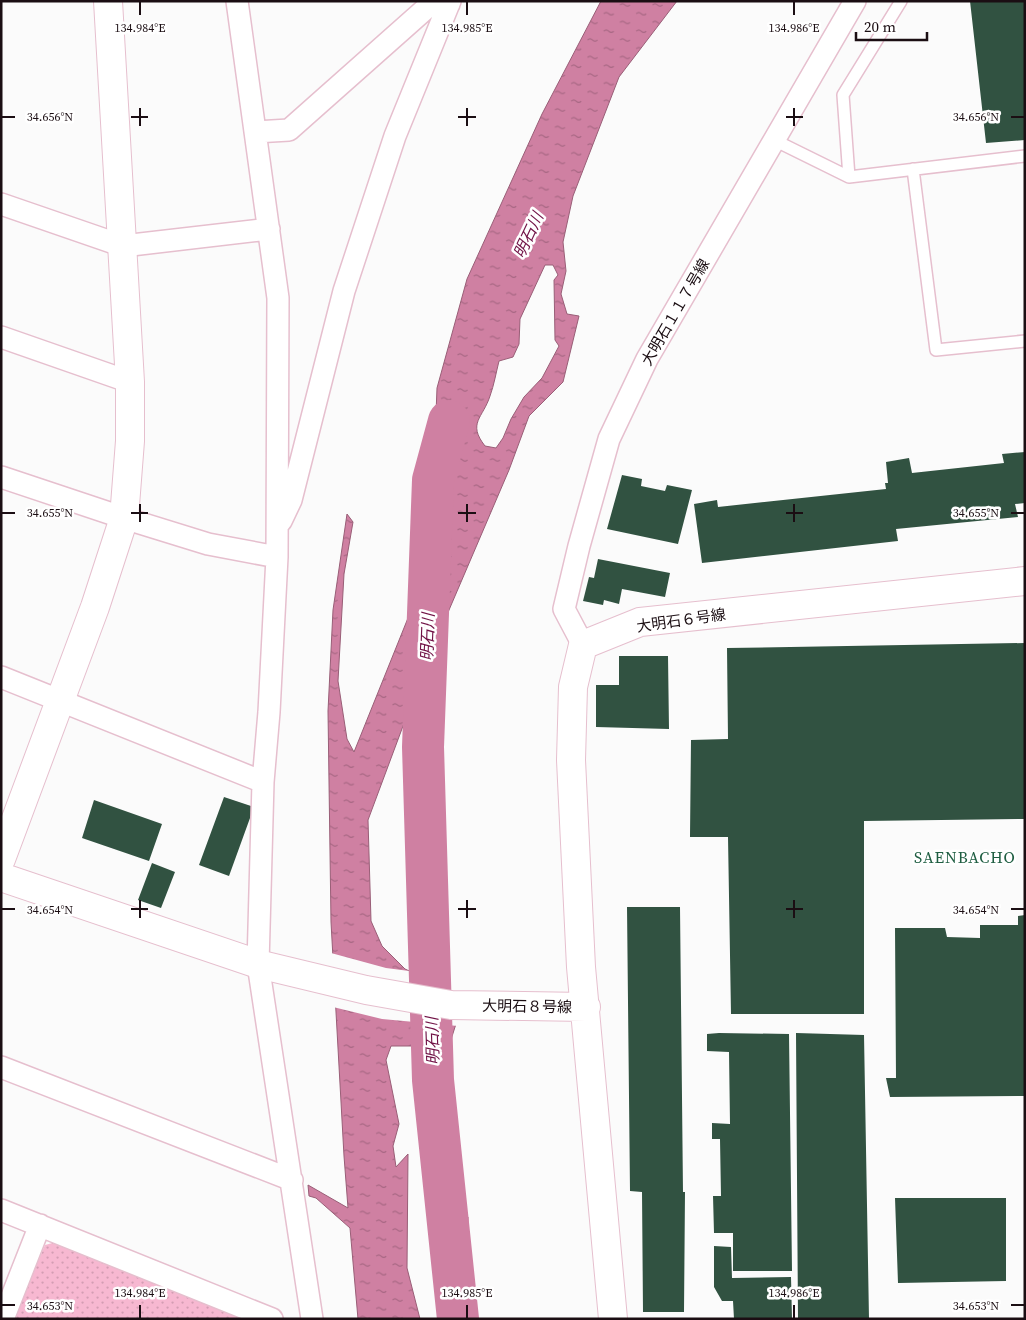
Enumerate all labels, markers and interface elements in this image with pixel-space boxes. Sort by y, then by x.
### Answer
scale bar [856,10,927,42]
text: 20 m [864,16,896,37]
text: 134.984°E [115,20,165,36]
text: 134.985°E [442,20,492,36]
text: 134.986°E [769,20,819,36]
text: 34.656°N [27,109,73,125]
text: 34.656°N [953,109,999,125]
water label: 明石川 [508,207,549,261]
street label: 大明石１１７号線 [636,255,714,369]
text: 34.655°N [27,505,73,521]
text: 34.655°N [953,505,999,521]
street label: 大明石６号線 [635,603,727,637]
water label: 明石川 [415,611,439,661]
district label: SAENBACHO [914,846,1016,868]
text: 34.654°N [27,902,73,918]
text: 34.654°N [953,902,999,918]
street label: 大明石８号線 [482,995,572,1017]
water label: 明石川 [420,1015,444,1065]
text: 134.984°E [115,1285,165,1301]
text: 134.985°E [442,1285,492,1301]
text: 134.986°E [769,1285,819,1301]
text: 34.653°N [27,1298,73,1314]
text: 34.653°N [953,1298,999,1314]

